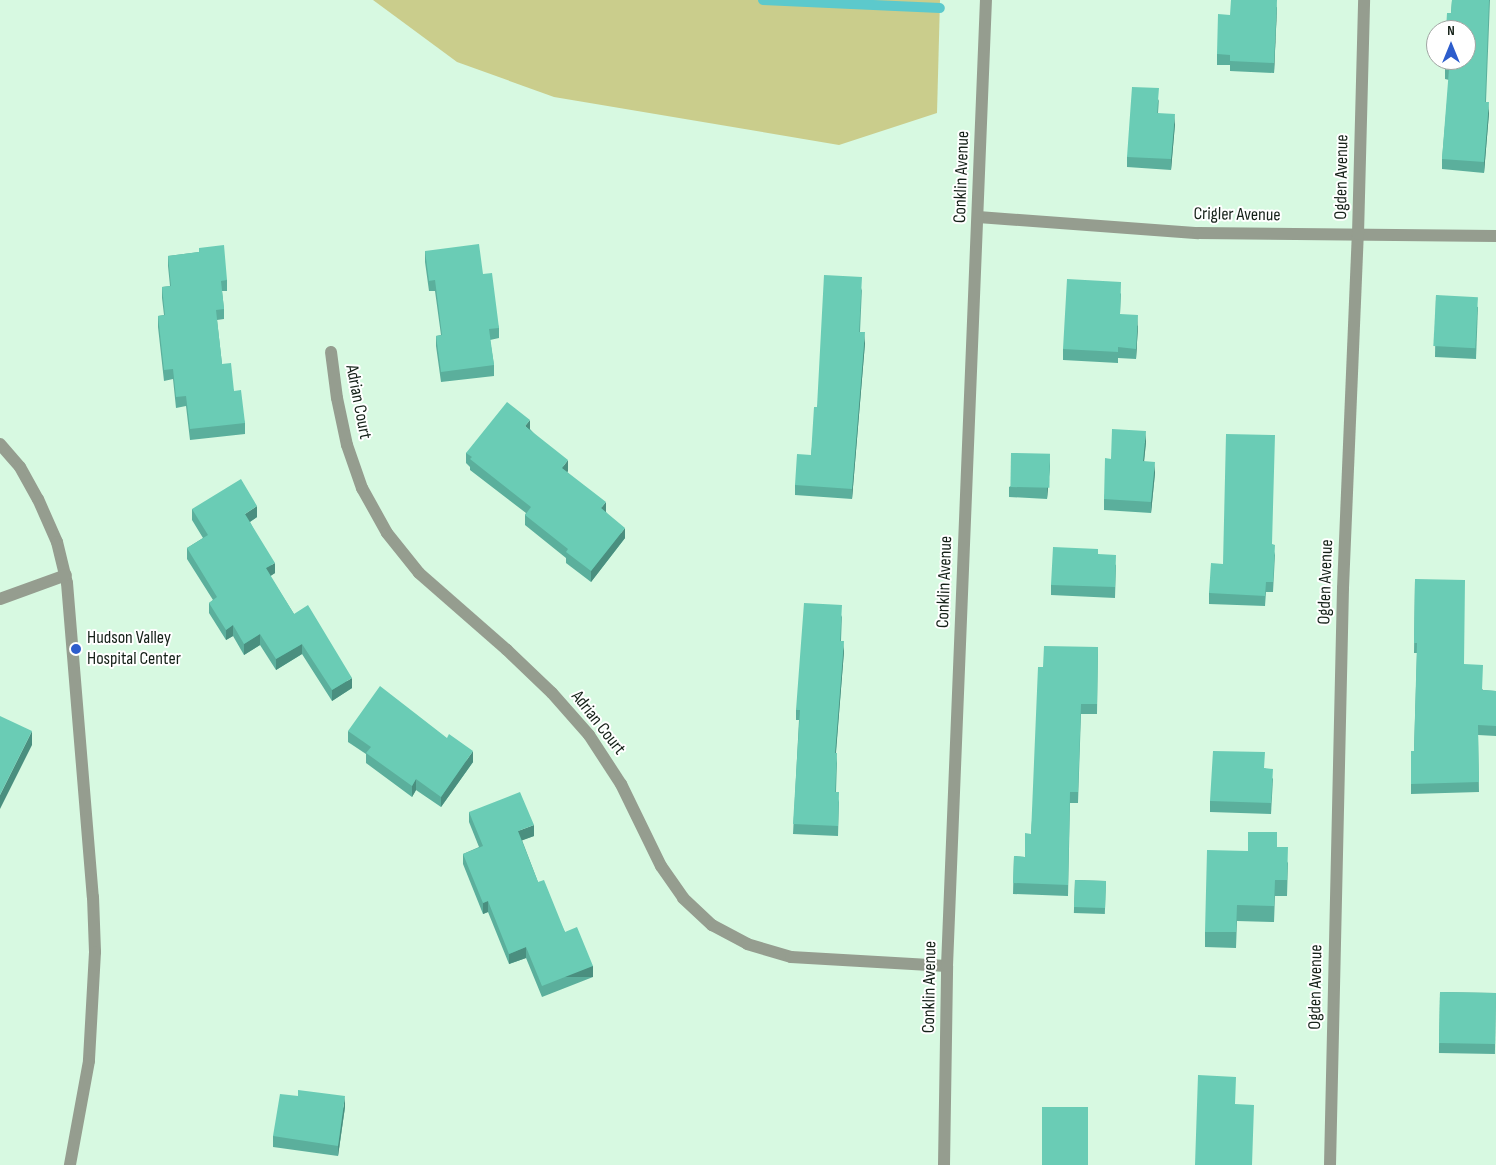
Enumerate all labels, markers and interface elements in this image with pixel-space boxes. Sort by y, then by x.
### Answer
north arrow [1426,20,1476,70]
text: N [1447,22,1455,39]
street label: Conklin Avenue [950,131,974,223]
street label: Ogden Avenue [1330,134,1354,220]
street label: Crigler Avenue [1193,203,1281,227]
street label: Adrian Court [340,363,376,441]
street label: Conklin Avenue [933,536,957,628]
street label: Ogden Avenue [1314,539,1338,625]
place label: Hudson Valley Hospital Center [87,628,181,670]
marker: Hudson Valley Hospital Center [69,642,83,656]
street label: Adrian Court [566,687,630,759]
street label: Conklin Avenue [918,941,942,1033]
street label: Ogden Avenue [1304,944,1328,1030]

